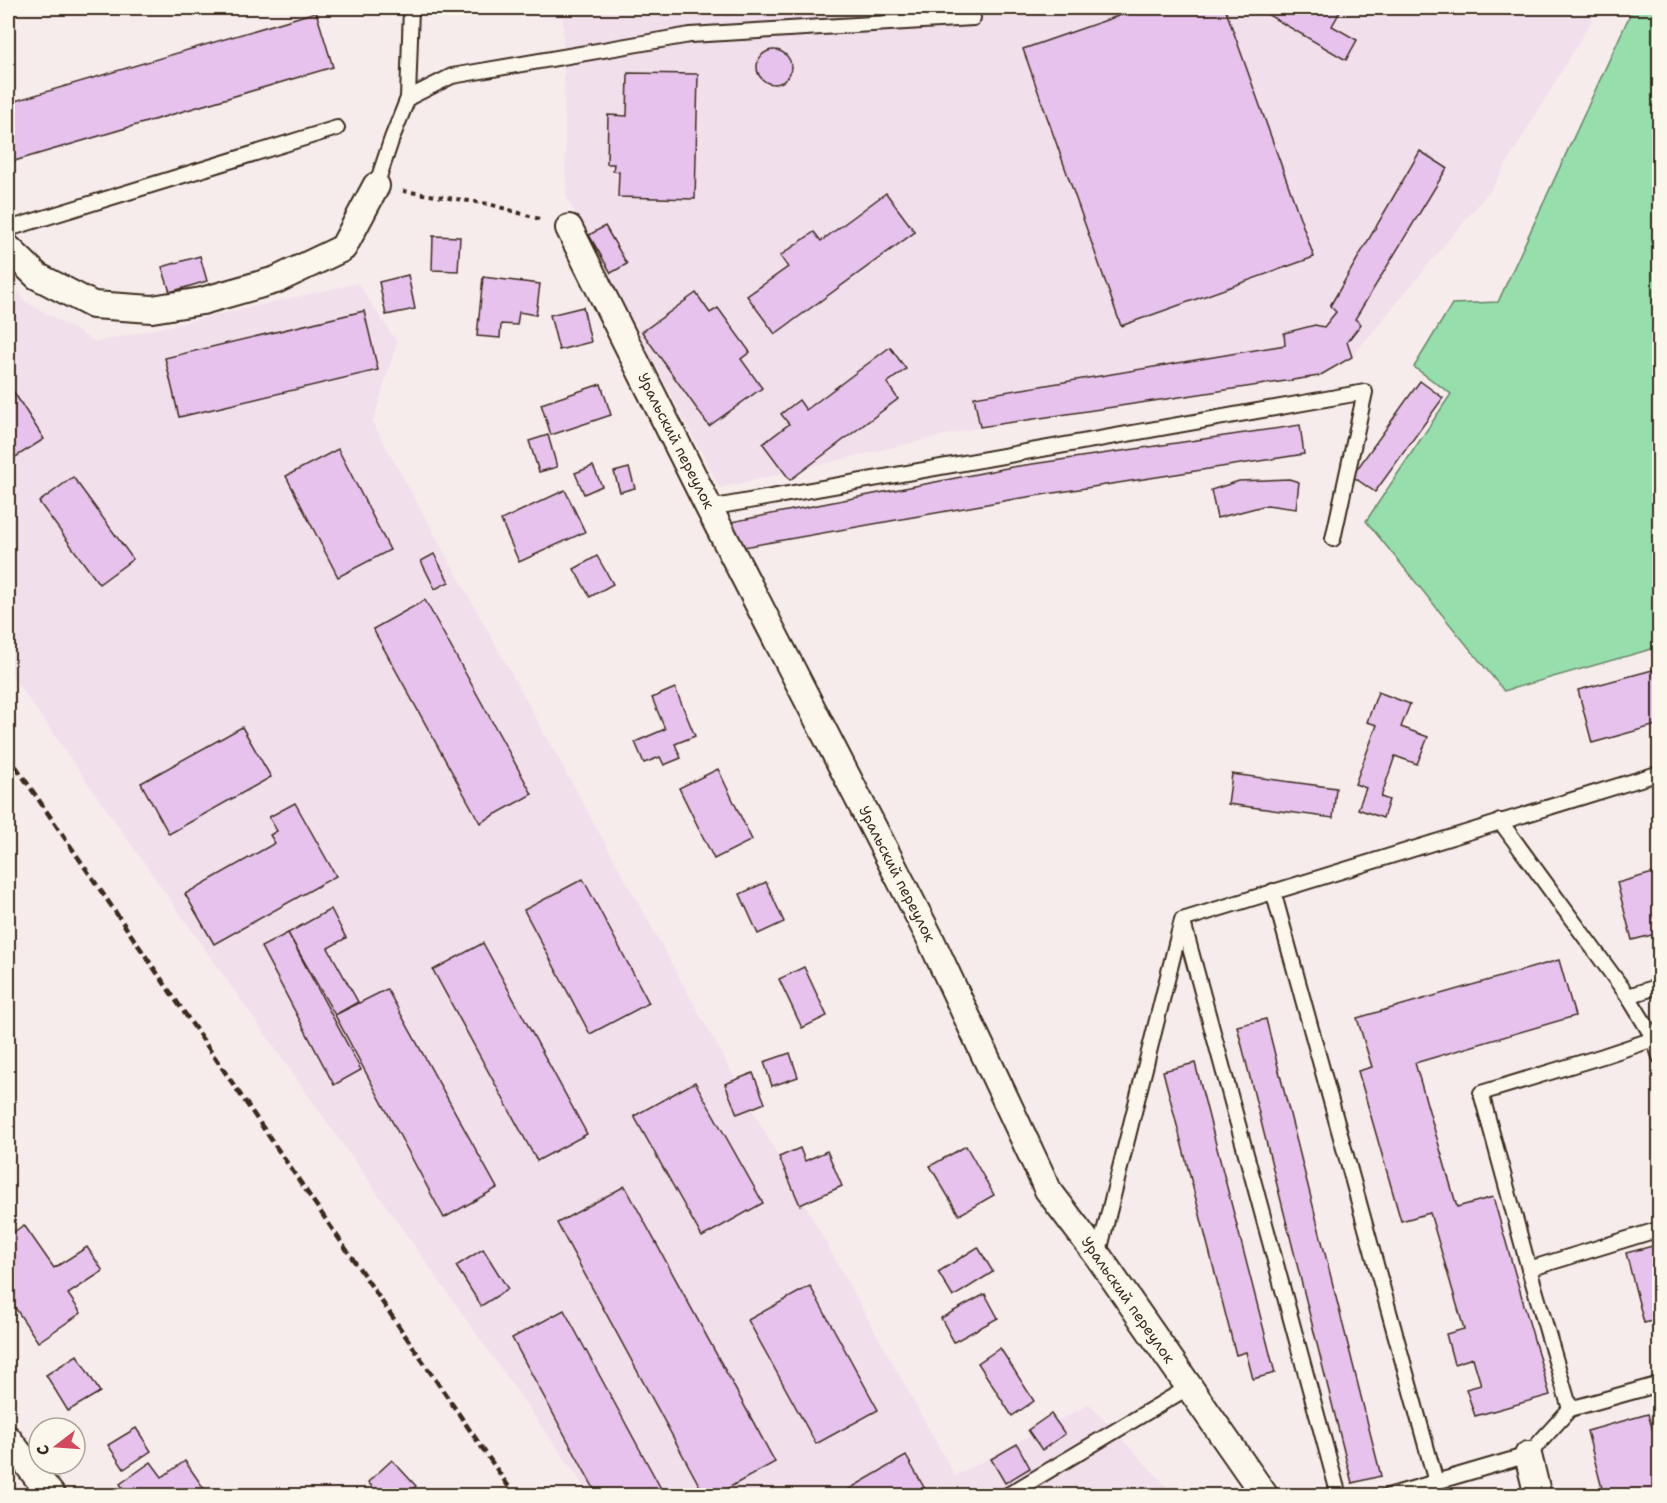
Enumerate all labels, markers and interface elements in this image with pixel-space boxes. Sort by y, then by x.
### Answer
street label: Уральский переулок [633,370,719,513]
street label: Уральский переулок [854,803,940,946]
street label: Уральский переулок [1077,1233,1179,1367]
north arrow [27,1416,87,1476]
text: С [32,1442,55,1458]

